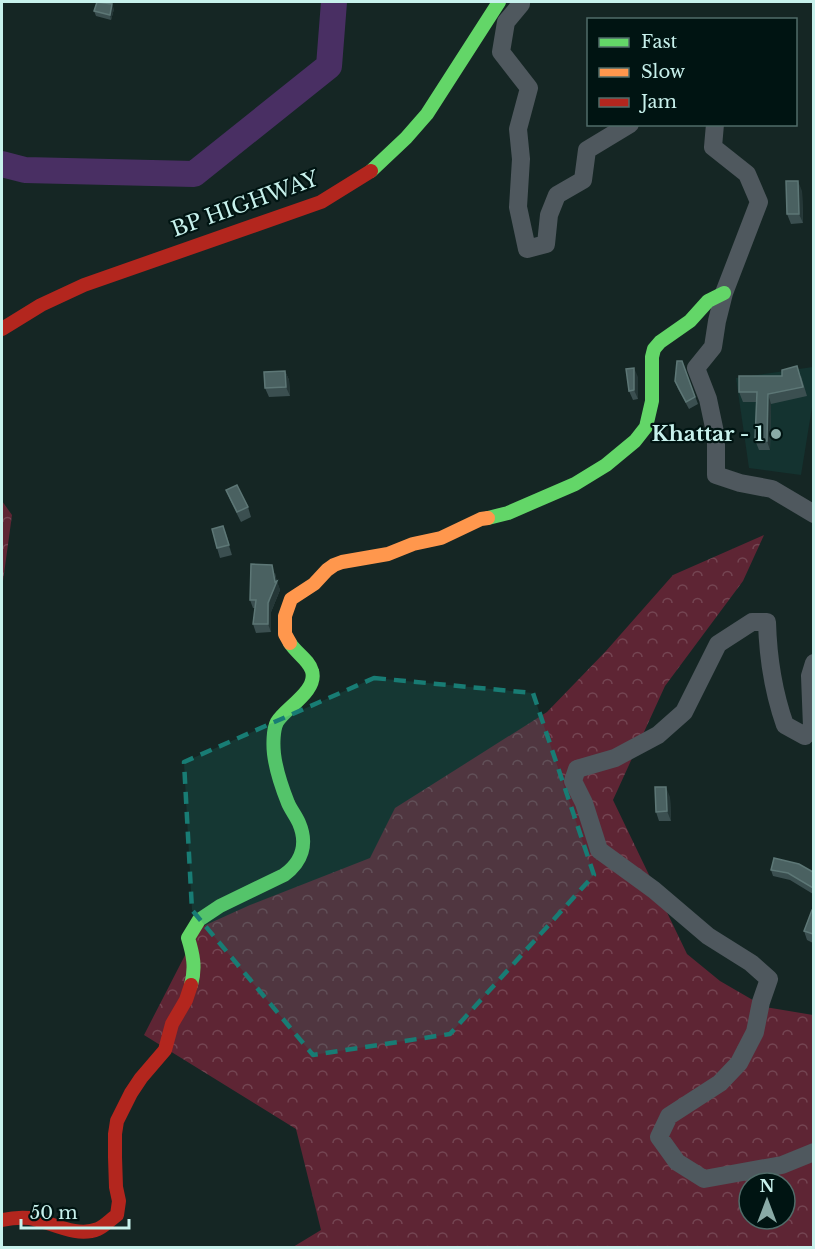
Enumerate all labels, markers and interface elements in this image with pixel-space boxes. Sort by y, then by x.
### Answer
legend [587,18,797,126]
text: Fast [641,31,678,53]
text: Slow [641,61,686,83]
text: Jam [639,91,677,113]
street label: BP HIGHWAY [168,165,323,243]
place label: Khattar - 1 [652,421,764,447]
marker: Khattar - 1 [769,427,783,441]
north arrow [737,1171,797,1231]
text: N [759,1176,775,1196]
scale bar [21,1192,129,1230]
text: 50 m [30,1202,78,1224]

